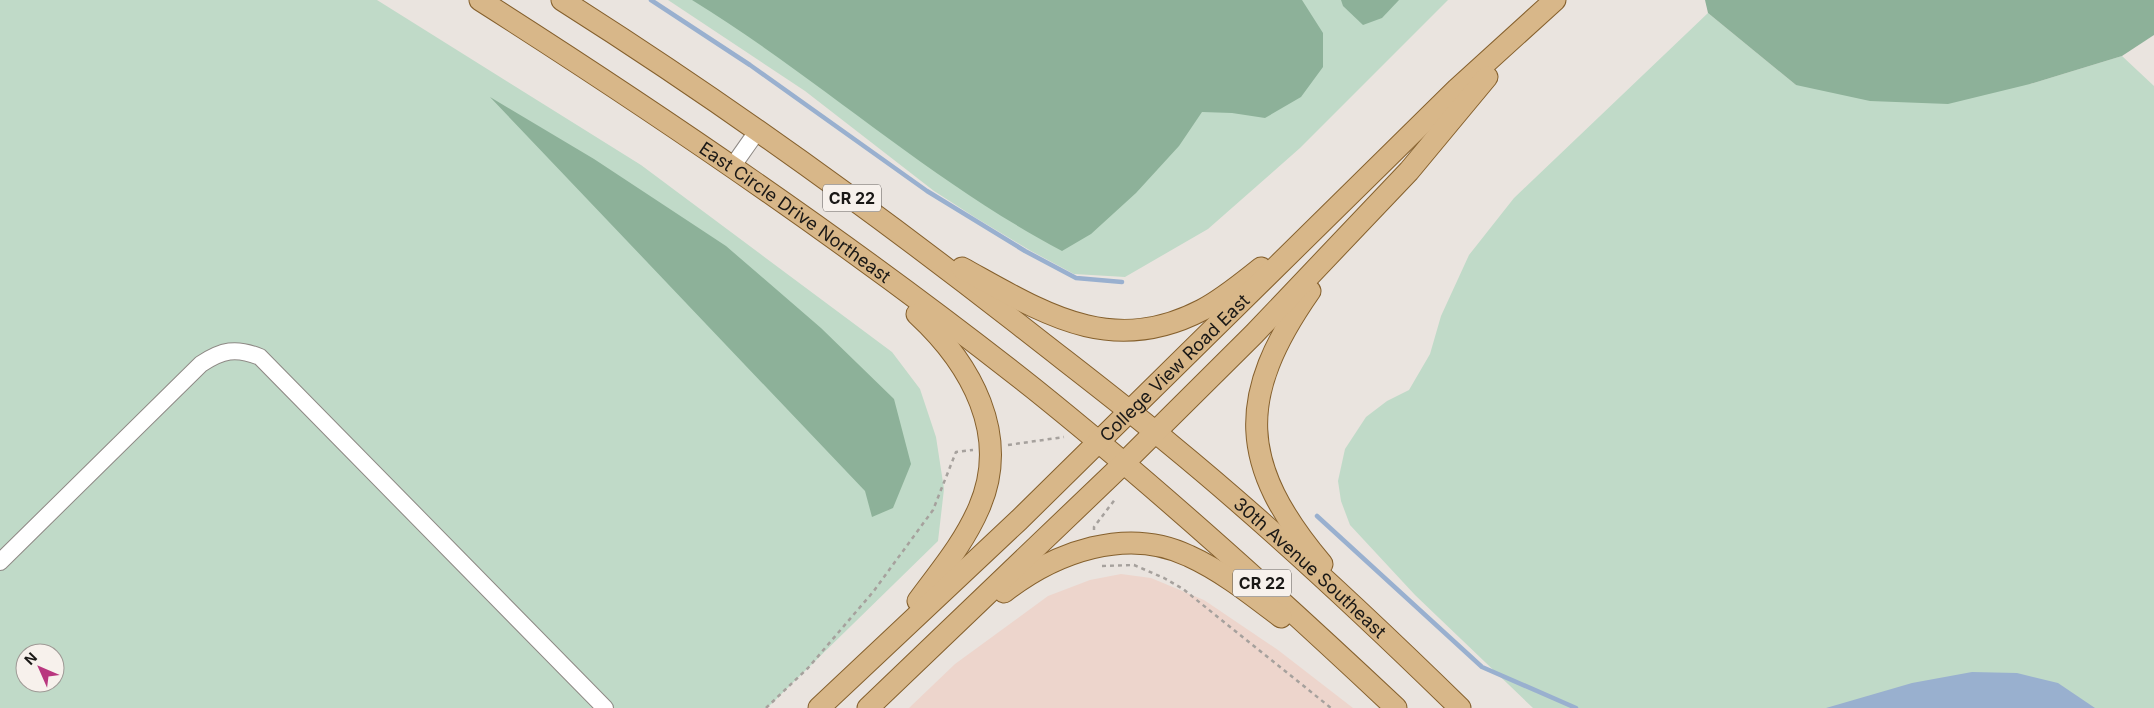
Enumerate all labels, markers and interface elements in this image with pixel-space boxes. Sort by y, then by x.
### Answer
street label: East Circle Drive Northeast [696,137,895,287]
road number: CR 22 [823,184,881,212]
street label: College View Road East [1095,289,1253,446]
street label: 30th Avenue Southeast [1230,493,1391,642]
road number: CR 22 [1233,570,1291,596]
north arrow [15,643,65,693]
text: N [21,649,40,668]

